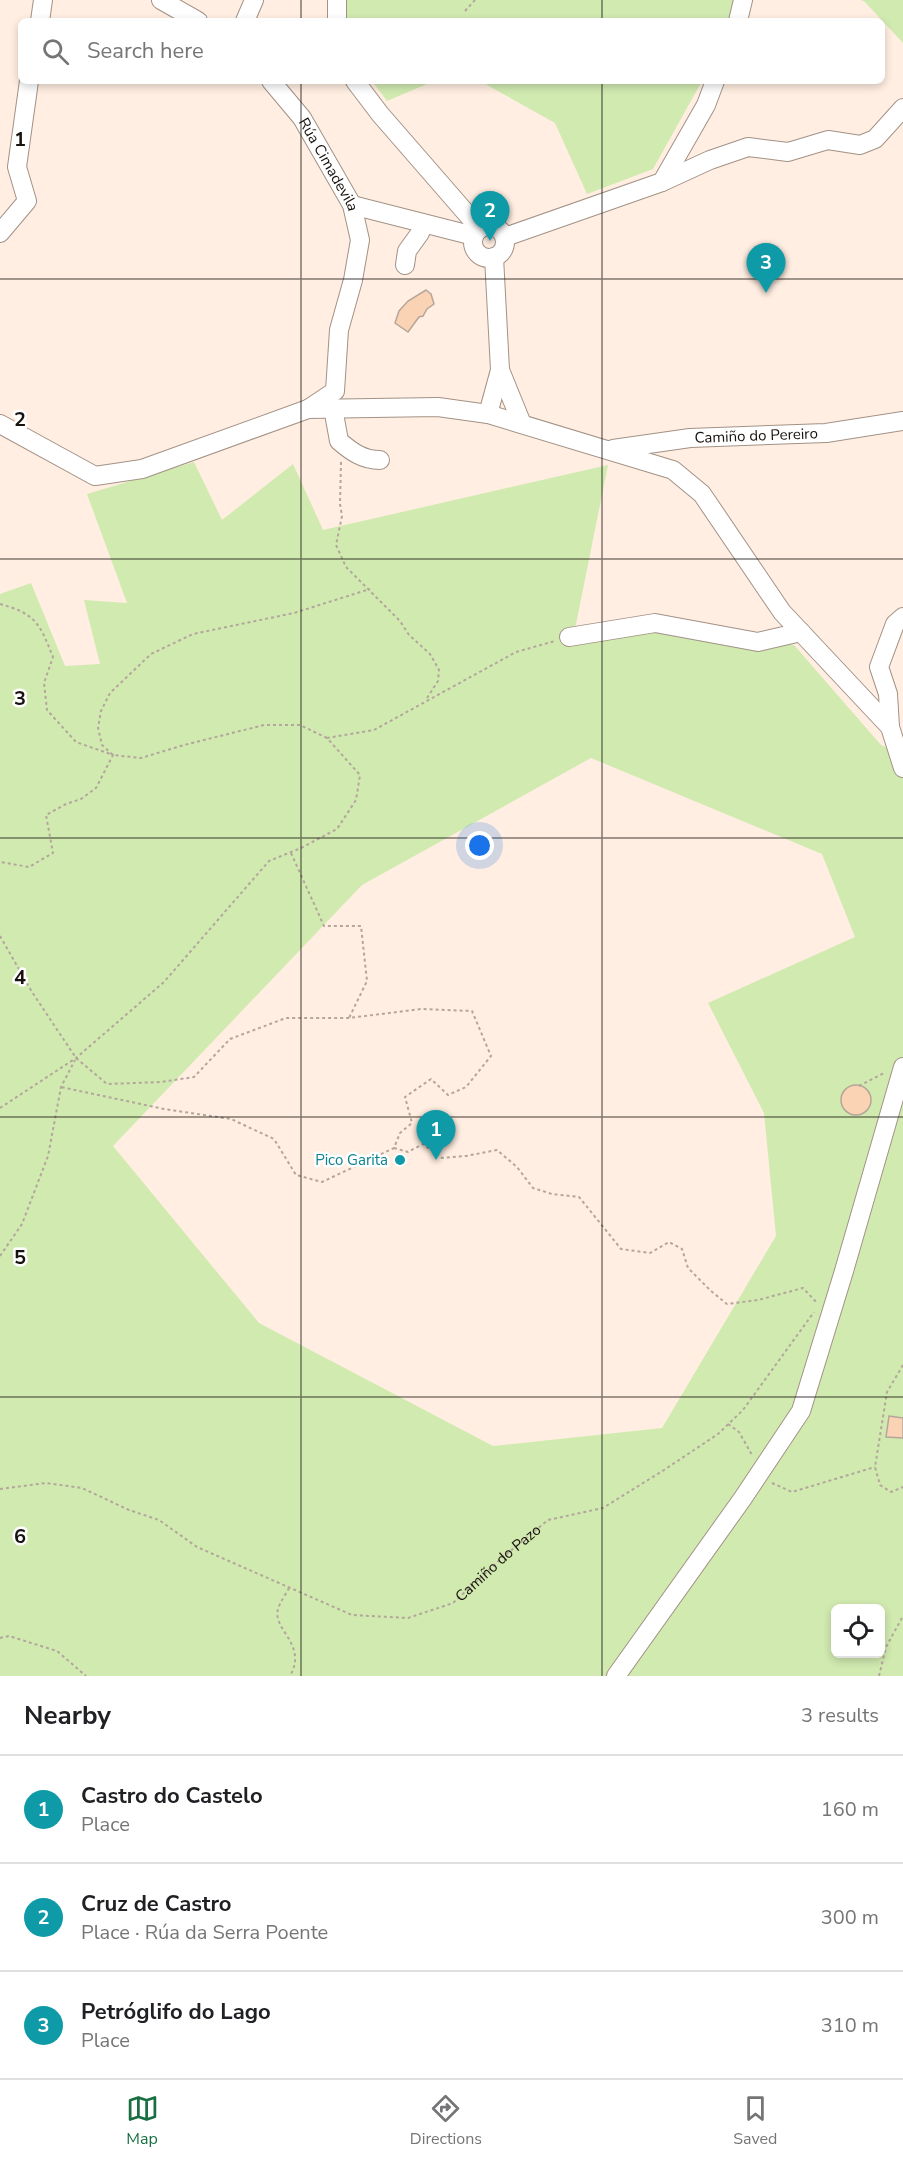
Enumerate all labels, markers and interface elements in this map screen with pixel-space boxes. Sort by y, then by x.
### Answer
search box [18,18,885,84]
icon: search [39,35,72,68]
text: Search here [87,36,204,66]
street label: Rúa Cimadevila [294,114,363,213]
text: 1 [14,126,26,153]
pin: 2 [470,192,510,241]
pin: 3 [746,244,786,293]
text: 2 [14,406,26,433]
street label: Camiño do Pereiro [694,423,818,448]
text: 3 [14,685,26,712]
your location [465,831,494,860]
text: 4 [14,964,26,991]
pin: 1 [416,1110,456,1160]
place label: Pico Garita [315,1150,388,1170]
marker: Pico Garita [393,1153,407,1167]
text: 5 [14,1244,26,1271]
street label: Camiño do Pazo [451,1520,545,1606]
text: 6 [14,1523,26,1550]
map controls [831,1604,885,1658]
button: locate [831,1604,885,1658]
text: Nearby [24,1698,111,1733]
text: 3 results [801,1702,879,1729]
text: Castro do Castelo [81,1781,263,1811]
text: 1 [38,1796,50,1823]
text: 160 m [821,1796,879,1823]
text: Place [81,1811,130,1838]
text: Cruz de Castro [81,1889,232,1919]
text: 2 [38,1904,50,1931]
text: 300 m [821,1904,879,1931]
text: Place · Rúa da Serra Poente [81,1919,328,1946]
text: Petróglifo do Lago [81,1997,271,2027]
text: 3 [38,2012,50,2039]
text: 310 m [821,2012,879,2039]
text: Place [81,2027,130,2054]
tab: Map [126,2092,159,2150]
tab: Directions [410,2092,482,2150]
tab: Saved [733,2092,777,2150]

